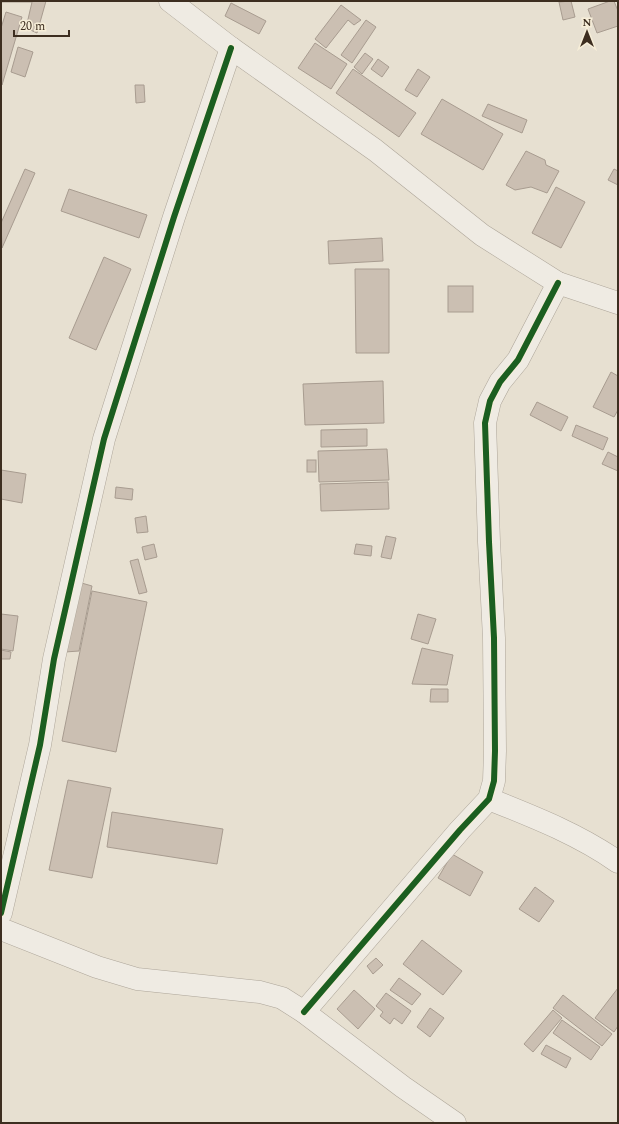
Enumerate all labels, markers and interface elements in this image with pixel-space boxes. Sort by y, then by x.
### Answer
scale bar [14,12,69,38]
north arrow [567,12,607,52]
text: N [583,14,592,31]
text: 20 m [20,17,45,36]

